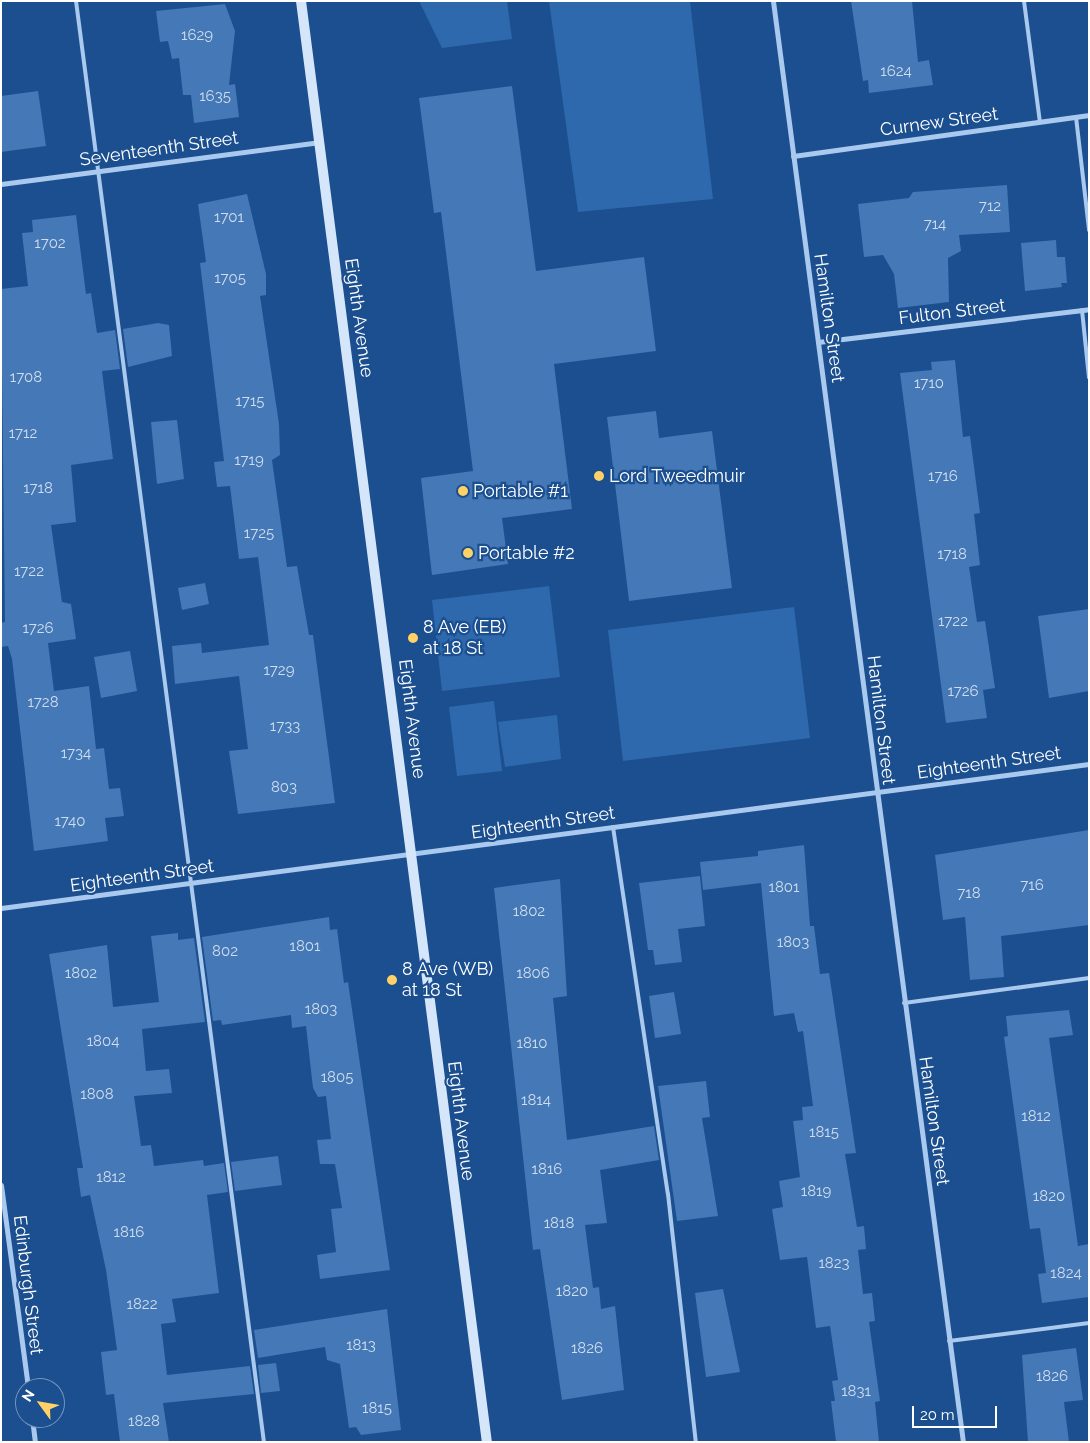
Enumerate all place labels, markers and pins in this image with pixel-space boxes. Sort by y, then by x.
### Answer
place label: Lord Tweedmuir [609,465,745,487]
marker: Lord Tweedmuir [593,470,605,482]
place label: Portable #1 [473,480,568,502]
marker: Portable #1 [457,485,469,497]
place label: Portable #2 [478,542,575,564]
marker: Portable #2 [462,547,474,559]
place label: 8 Ave (EB) at 18 St [423,617,507,660]
marker: 8 Ave (EB) at 18 St [407,632,419,644]
place label: 8 Ave (WB) at 18 St [402,959,494,1002]
marker: 8 Ave (WB) at 18 St [386,974,398,986]

